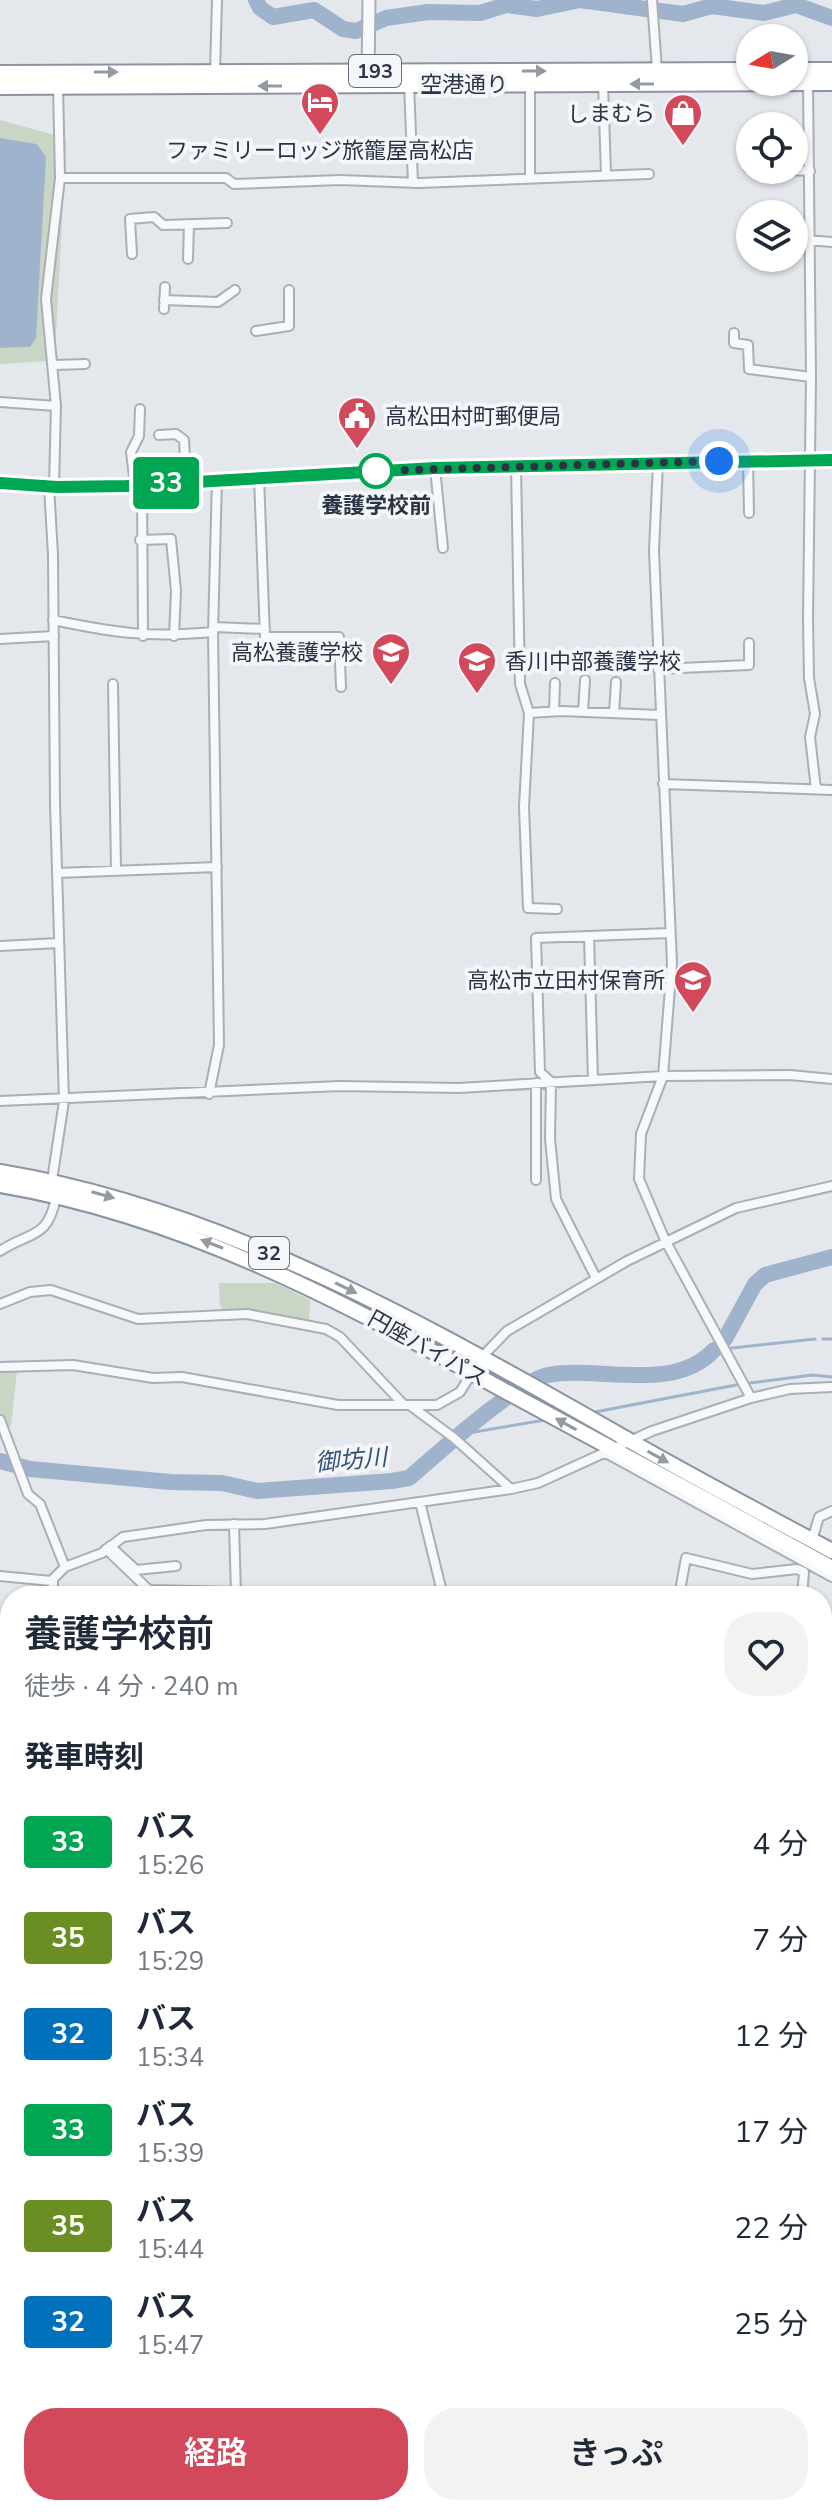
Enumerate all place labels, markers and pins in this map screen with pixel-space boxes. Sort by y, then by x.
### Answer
hotel icon: ファミリーロッジ旅籠屋高松店 [299,81,341,136]
shop icon: しまむら [662,92,704,147]
place label: しまむら [567,99,655,129]
place label: ファミリーロッジ旅籠屋高松店 [166,136,474,166]
public building icon: 高松田村町郵便局 [336,395,378,450]
place label: 高松田村町郵便局 [385,402,561,432]
marker: 養護学校前 [359,454,393,488]
place label: 養護学校前 [321,491,431,521]
school or university icon: 高松養護学校 [370,631,412,686]
place label: 高松養護学校 [231,638,363,668]
school or university icon: 香川中部養護学校 [456,640,498,695]
place label: 香川中部養護学校 [505,647,681,677]
school or university icon: 高松市立田村保育所 [672,959,714,1014]
place label: 高松市立田村保育所 [467,966,665,996]

